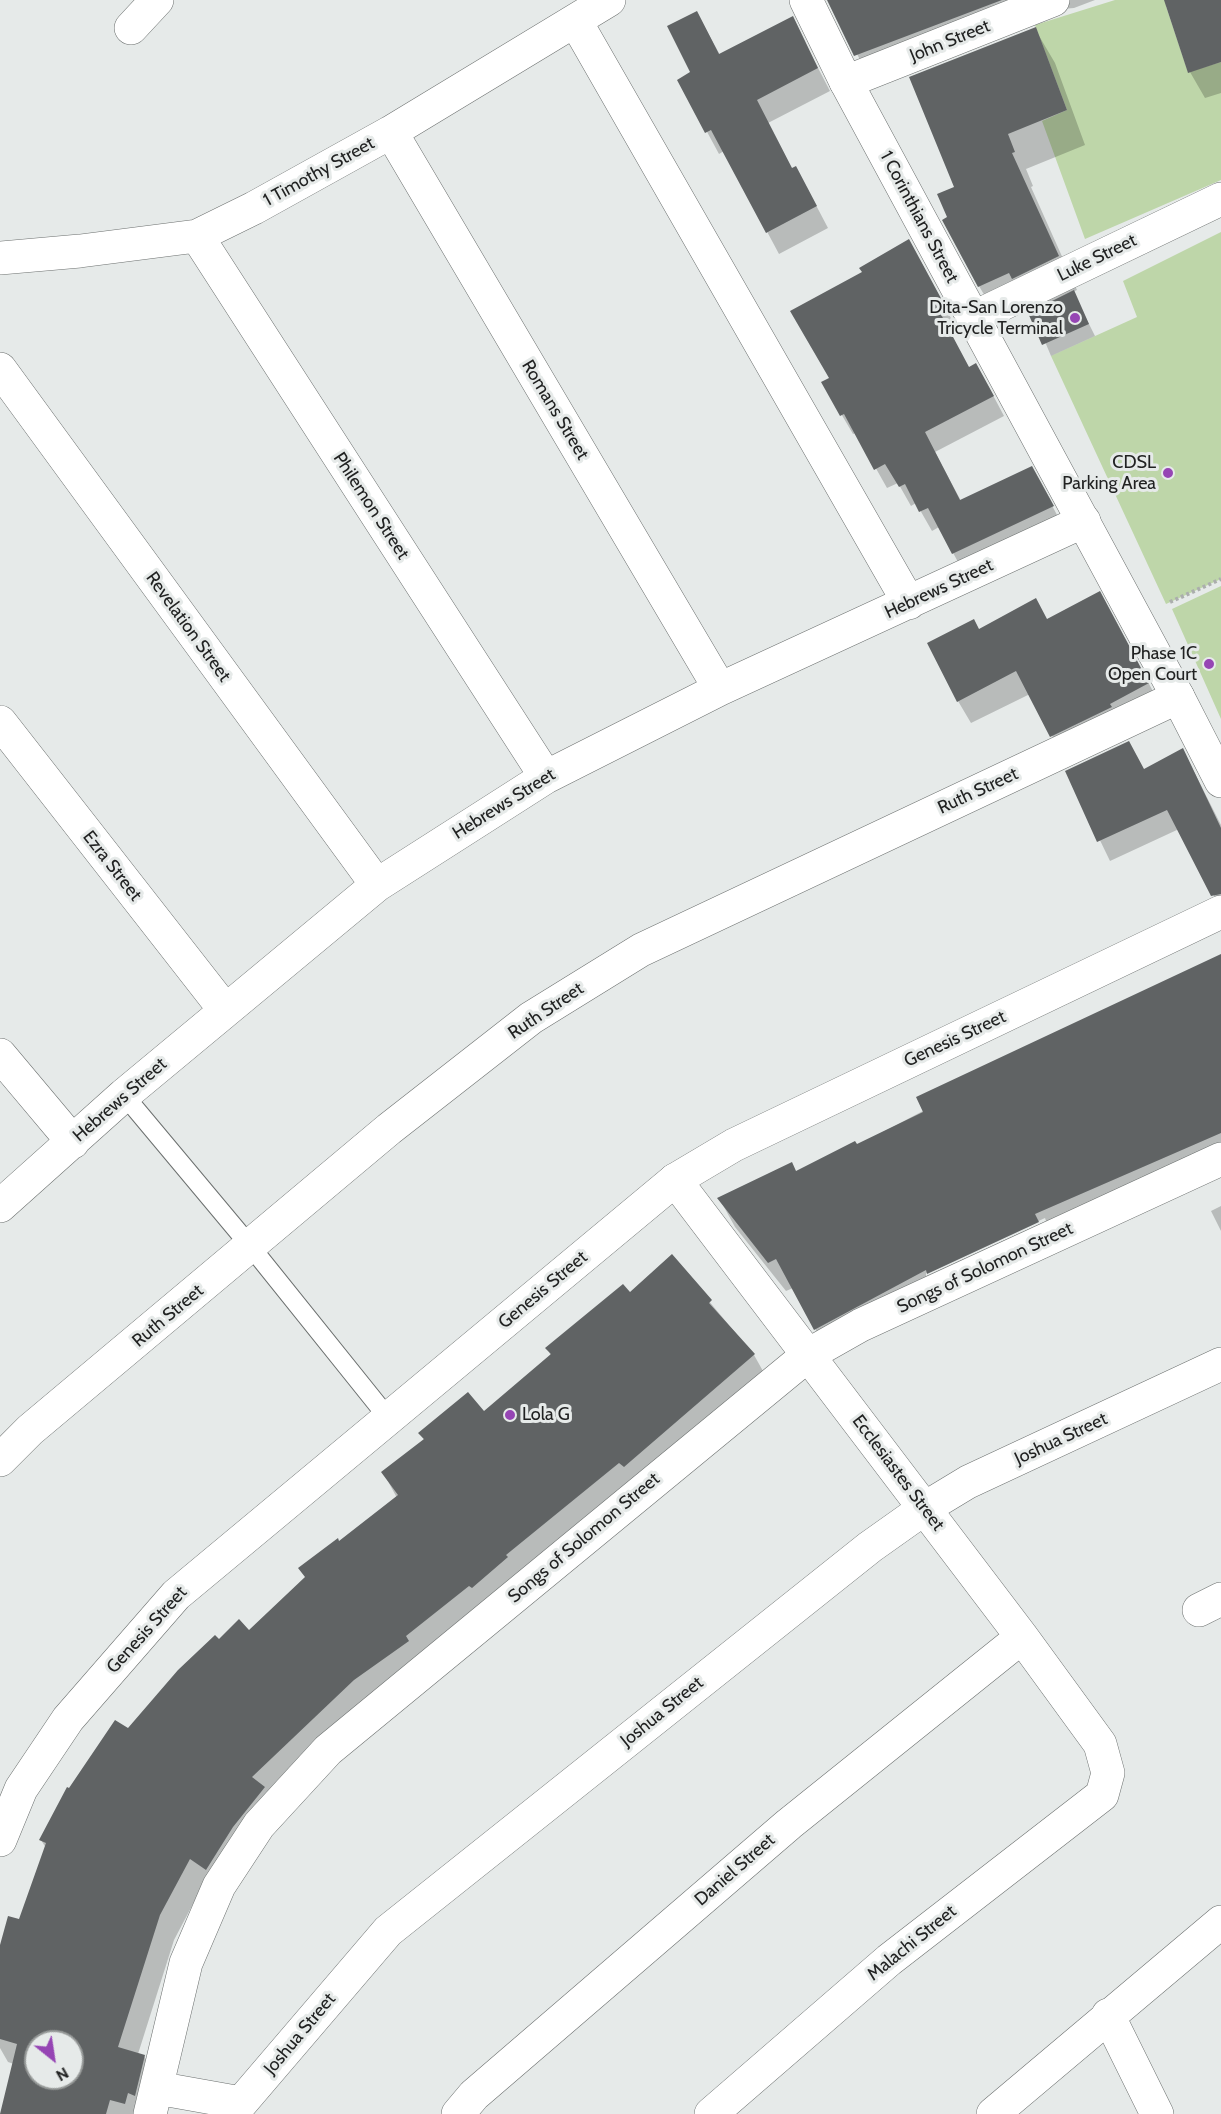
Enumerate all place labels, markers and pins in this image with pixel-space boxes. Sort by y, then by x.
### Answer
place label: Dita-San Lorenzo Tricycle Terminal [929,297,1063,340]
marker: Dita-San Lorenzo Tricycle Terminal [1068,311,1082,325]
place label: CDSL Parking Area [1062,452,1156,494]
marker: CDSL Parking Area [1161,466,1175,480]
place label: Phase 1C Open Court [1108,643,1197,686]
marker: Phase 1C Open Court [1202,657,1216,671]
place label: Lola G [522,1404,570,1426]
marker: Lola G [503,1408,517,1422]

